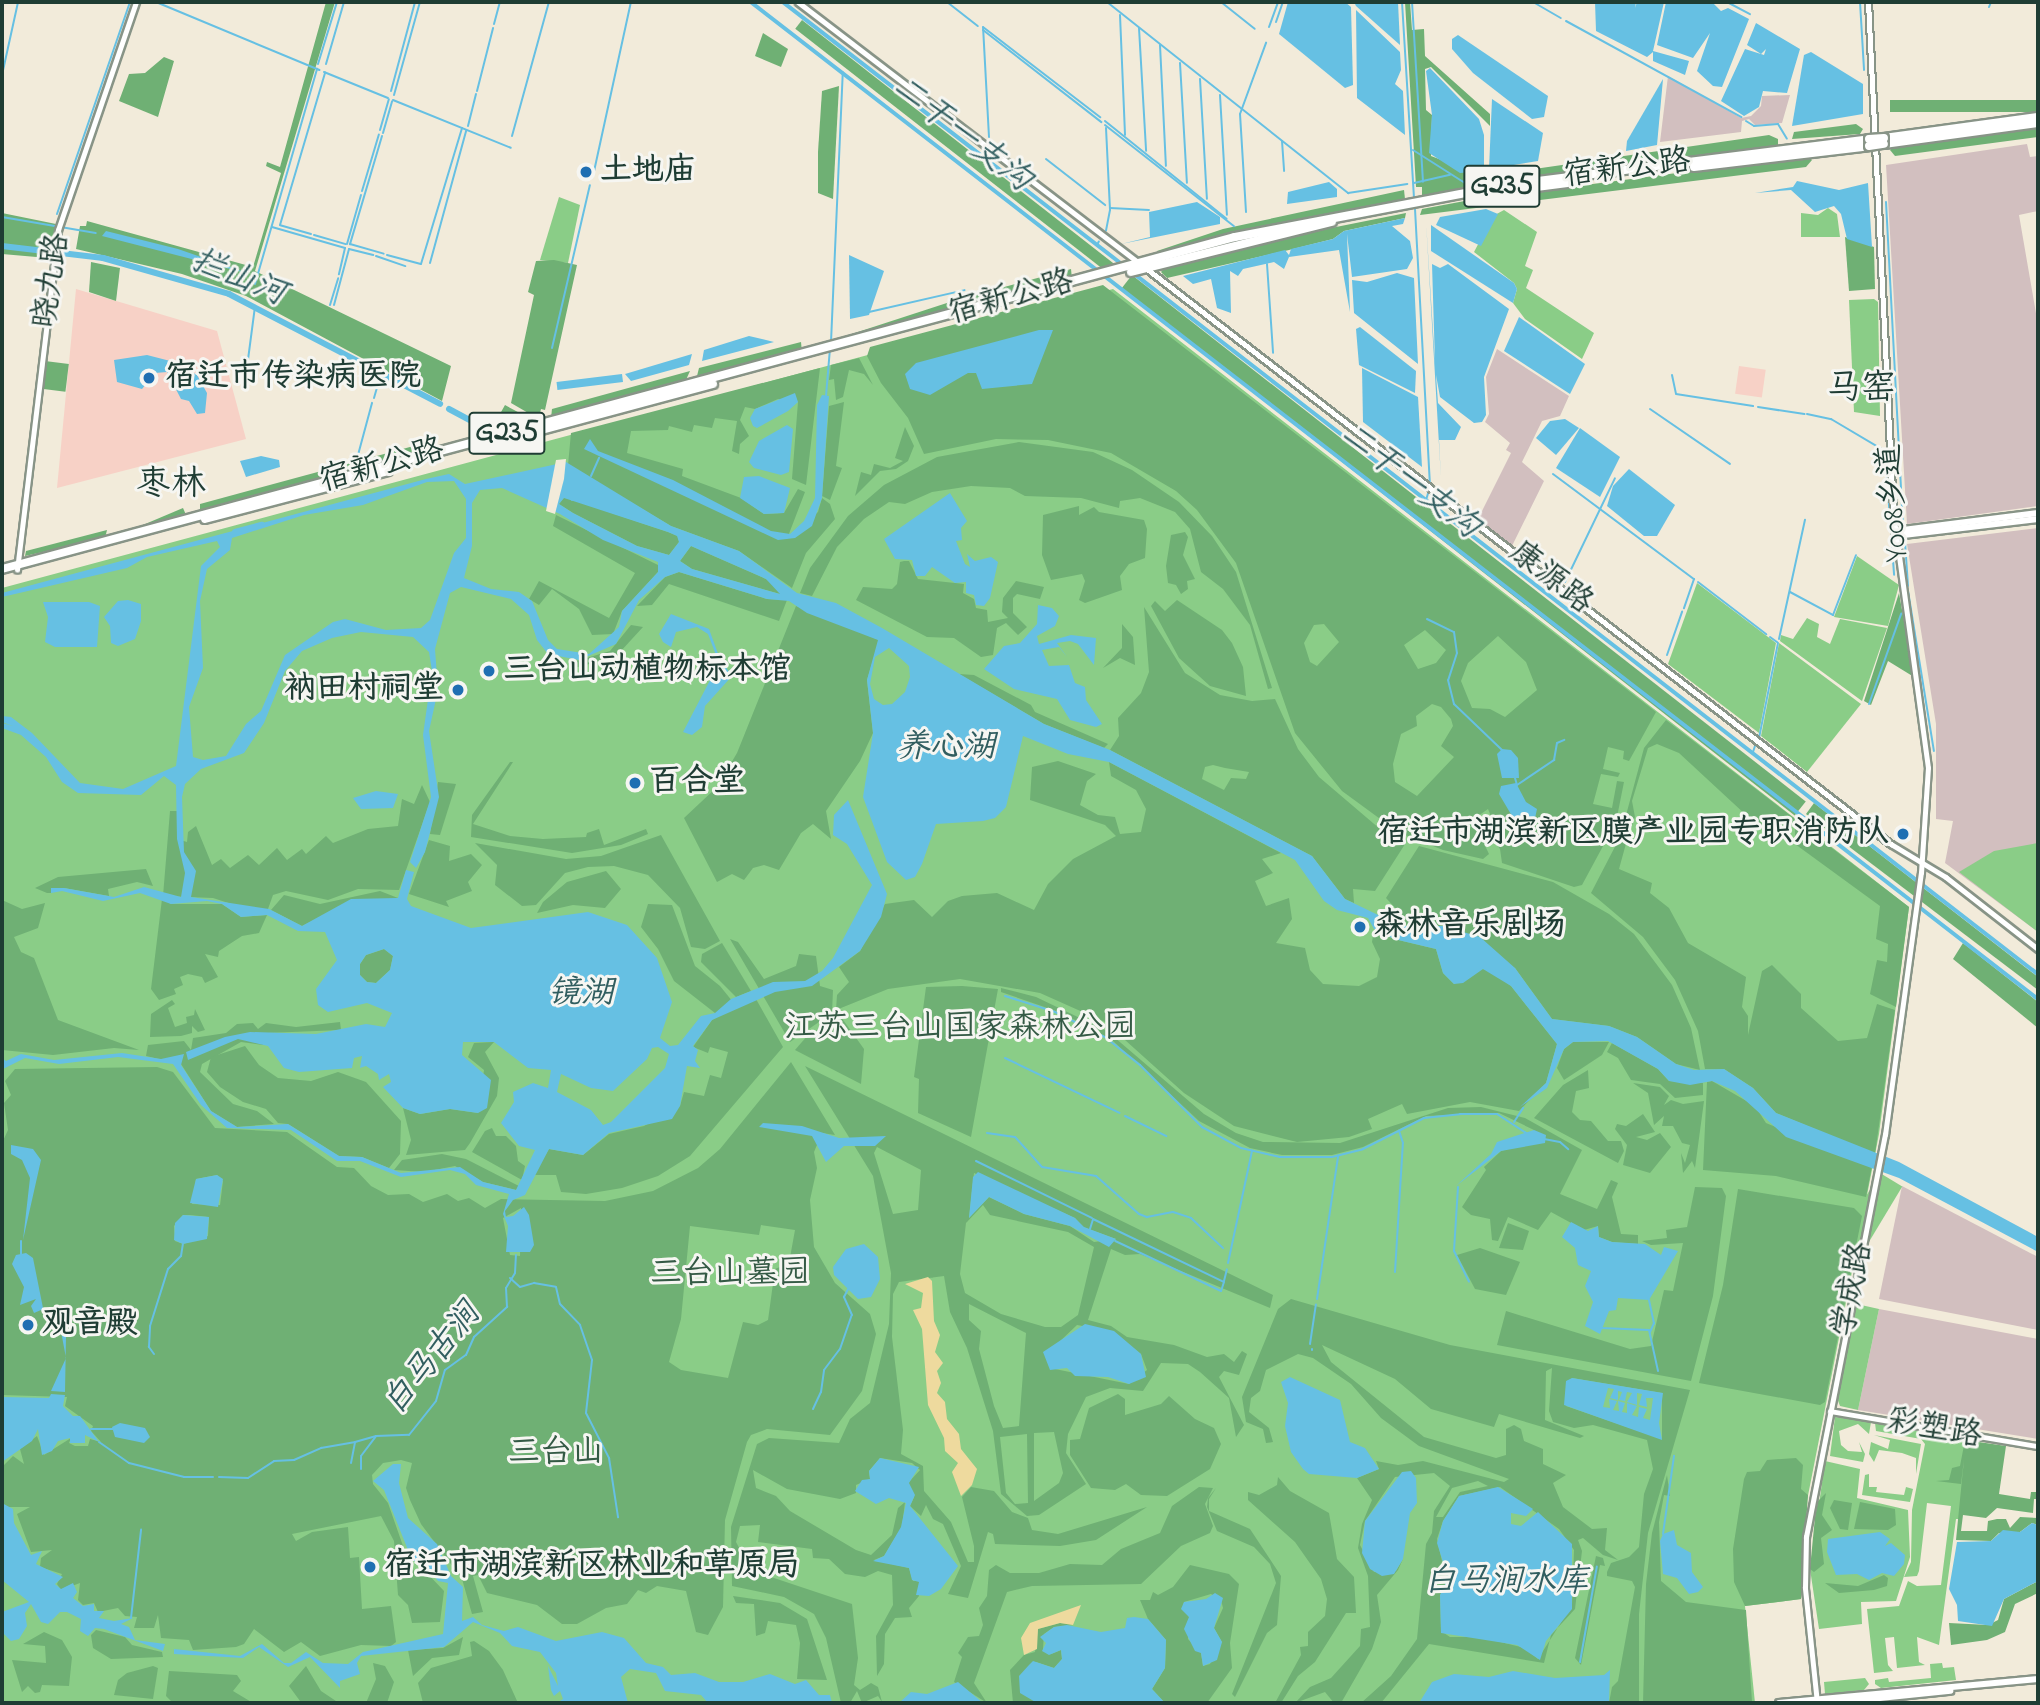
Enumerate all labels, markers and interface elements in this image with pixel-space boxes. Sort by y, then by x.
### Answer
water label: 二干一支沟 [884,69,1038,201]
street label: 宿新公路 [1561,143,1693,197]
place label: 土地庙 [600,153,696,191]
road number: G235 [1462,160,1542,212]
marker: 土地庙 [578,164,594,180]
street label: 晓九路 [27,231,79,331]
water label: 拦山河 [185,242,291,316]
street label: 宿新公路 [944,264,1078,334]
place label: 宿迁市传染病医院 [165,359,421,397]
marker: 宿迁市传染病医院 [139,368,159,388]
district label: 马窑 [1826,369,1896,411]
road number: G235 [467,406,547,460]
water label: 二干一支沟 [1332,416,1486,548]
street label: 宿新公路 [315,432,449,502]
street label: Y008乡道 [1872,443,1918,563]
district label: 枣林 [136,465,206,507]
street label: 康源路 [1500,534,1600,624]
place label: 三台山动植物标本馆 [503,652,791,690]
marker: 三台山动植物标本馆 [481,663,497,679]
place label: 衲田村祠堂 [284,671,444,709]
marker: 衲田村祠堂 [450,682,466,698]
water label: 养心湖 [897,729,995,769]
place label: 百合堂 [649,764,745,802]
marker: 百合堂 [627,775,643,791]
place label: 宿迁市湖滨新区膜产业园专职消防队 [1377,815,1889,853]
marker: 宿迁市湖滨新区膜产业园专职消防队 [1895,826,1911,842]
place label: 森林音乐剧场 [1374,908,1566,946]
marker: 森林音乐剧场 [1352,919,1368,935]
water label: 镜湖 [548,975,614,1015]
park label: 江苏三台山国家森林公园 [784,1010,1136,1048]
street label: 学成路 [1826,1239,1882,1341]
park label: 三台山墓园 [650,1256,810,1294]
water label: 白马古涧 [376,1296,490,1424]
place label: 观音殿 [42,1306,138,1344]
marker: 观音殿 [20,1317,36,1333]
street label: 彩塑路 [1883,1403,1985,1457]
park label: 三台山 [508,1435,604,1473]
place label: 宿迁市湖滨新区林业和草原局 [384,1548,800,1586]
marker: 宿迁市湖滨新区林业和草原局 [362,1559,378,1575]
water label: 白马涧水库 [1424,1563,1588,1603]

